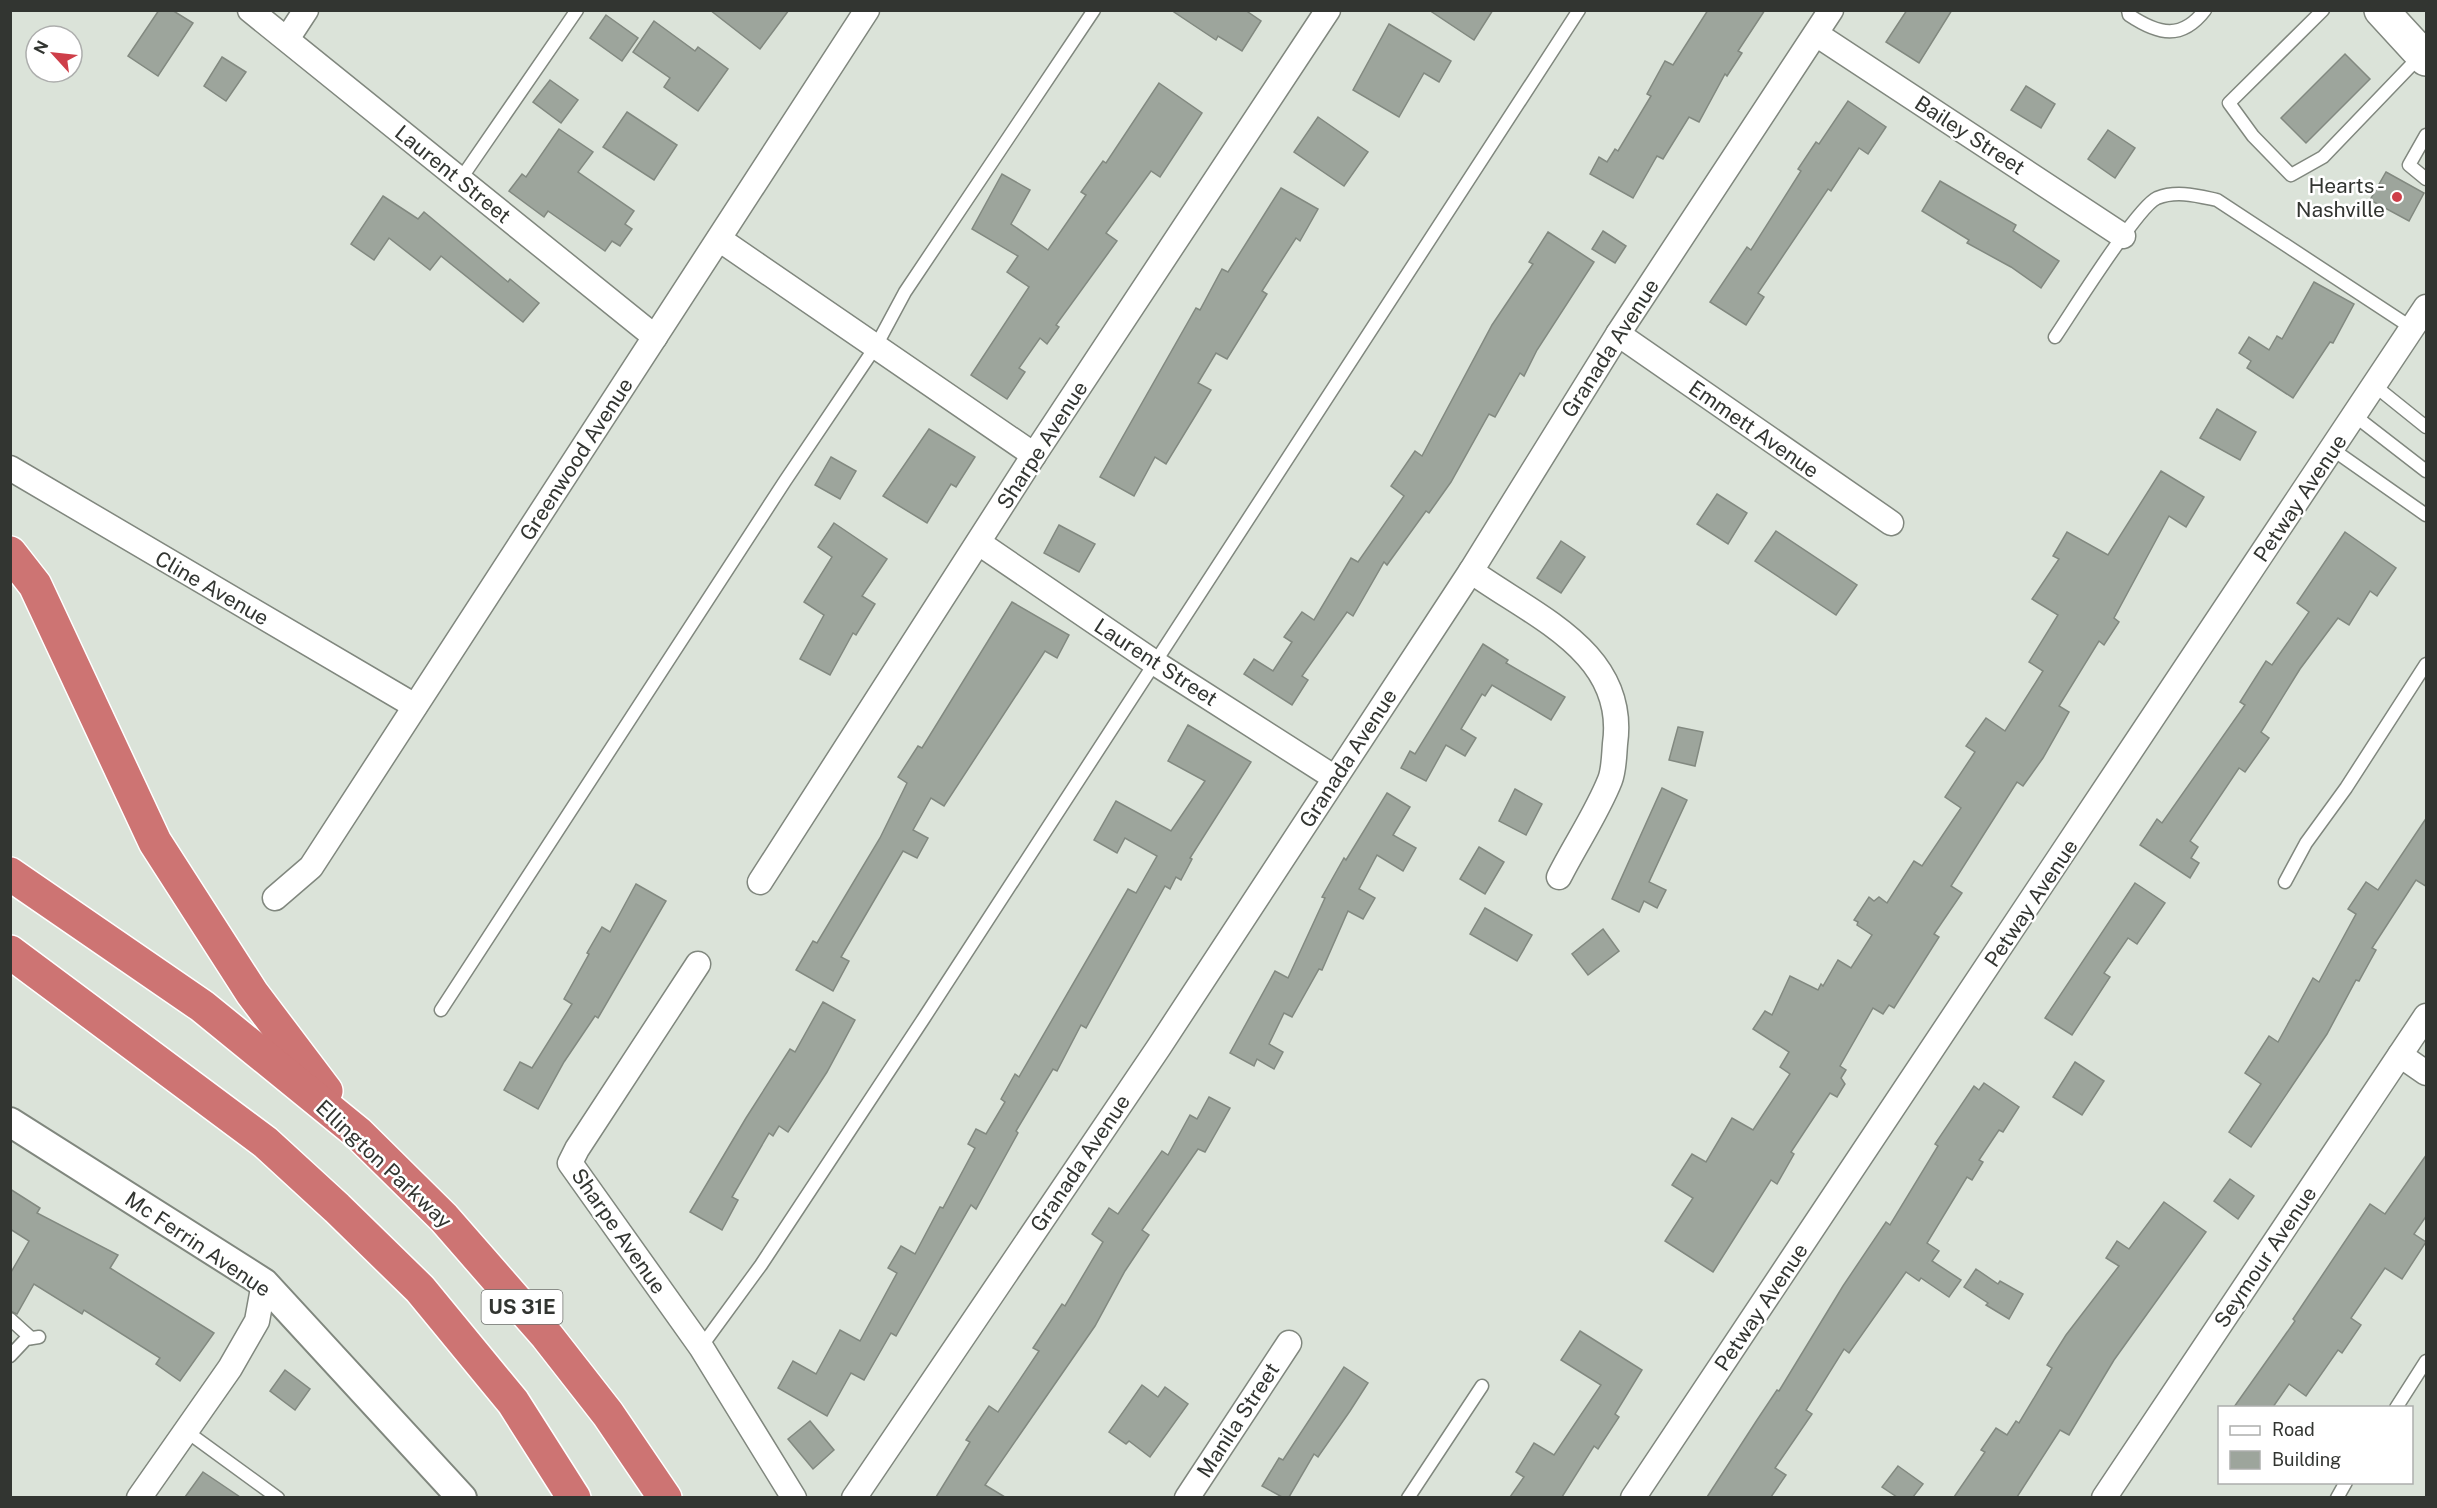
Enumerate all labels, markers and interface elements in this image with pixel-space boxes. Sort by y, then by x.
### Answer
north arrow [24,24,84,84]
text: N [30,38,52,57]
street label: Bailey Street [1910,90,2030,180]
street label: Laurent Street [390,120,516,228]
place label: Hearts - Nashville [2296,173,2385,222]
marker: Hearts - Nashville [2390,190,2404,204]
street label: Granada Avenue [1556,274,1664,422]
street label: Greenwood Avenue [514,373,638,545]
street label: Emmett Avenue [1684,375,1824,483]
street label: Sharpe Avenue [991,376,1093,514]
street label: Petway Avenue [2248,429,2352,567]
street label: Cline Avenue [151,545,273,631]
street label: Laurent Street [1090,613,1222,711]
street label: Granada Avenue [1294,684,1402,832]
street label: Petway Avenue [1979,834,2083,972]
street label: Granada Avenue [1025,1090,1135,1236]
street label: Ellington Parkway [311,1095,457,1233]
street label: Sharpe Avenue [566,1163,672,1299]
street label: Seymour Avenue [2209,1182,2321,1332]
street label: Mc Ferrin Avenue [121,1186,275,1302]
street label: Petway Avenue [1709,1238,1813,1376]
road number: US 31E [482,1290,562,1324]
street label: Manila Street [1192,1358,1284,1482]
legend [2218,1406,2413,1484]
text: Road [2272,1419,2315,1440]
text: Building [2272,1449,2341,1470]

